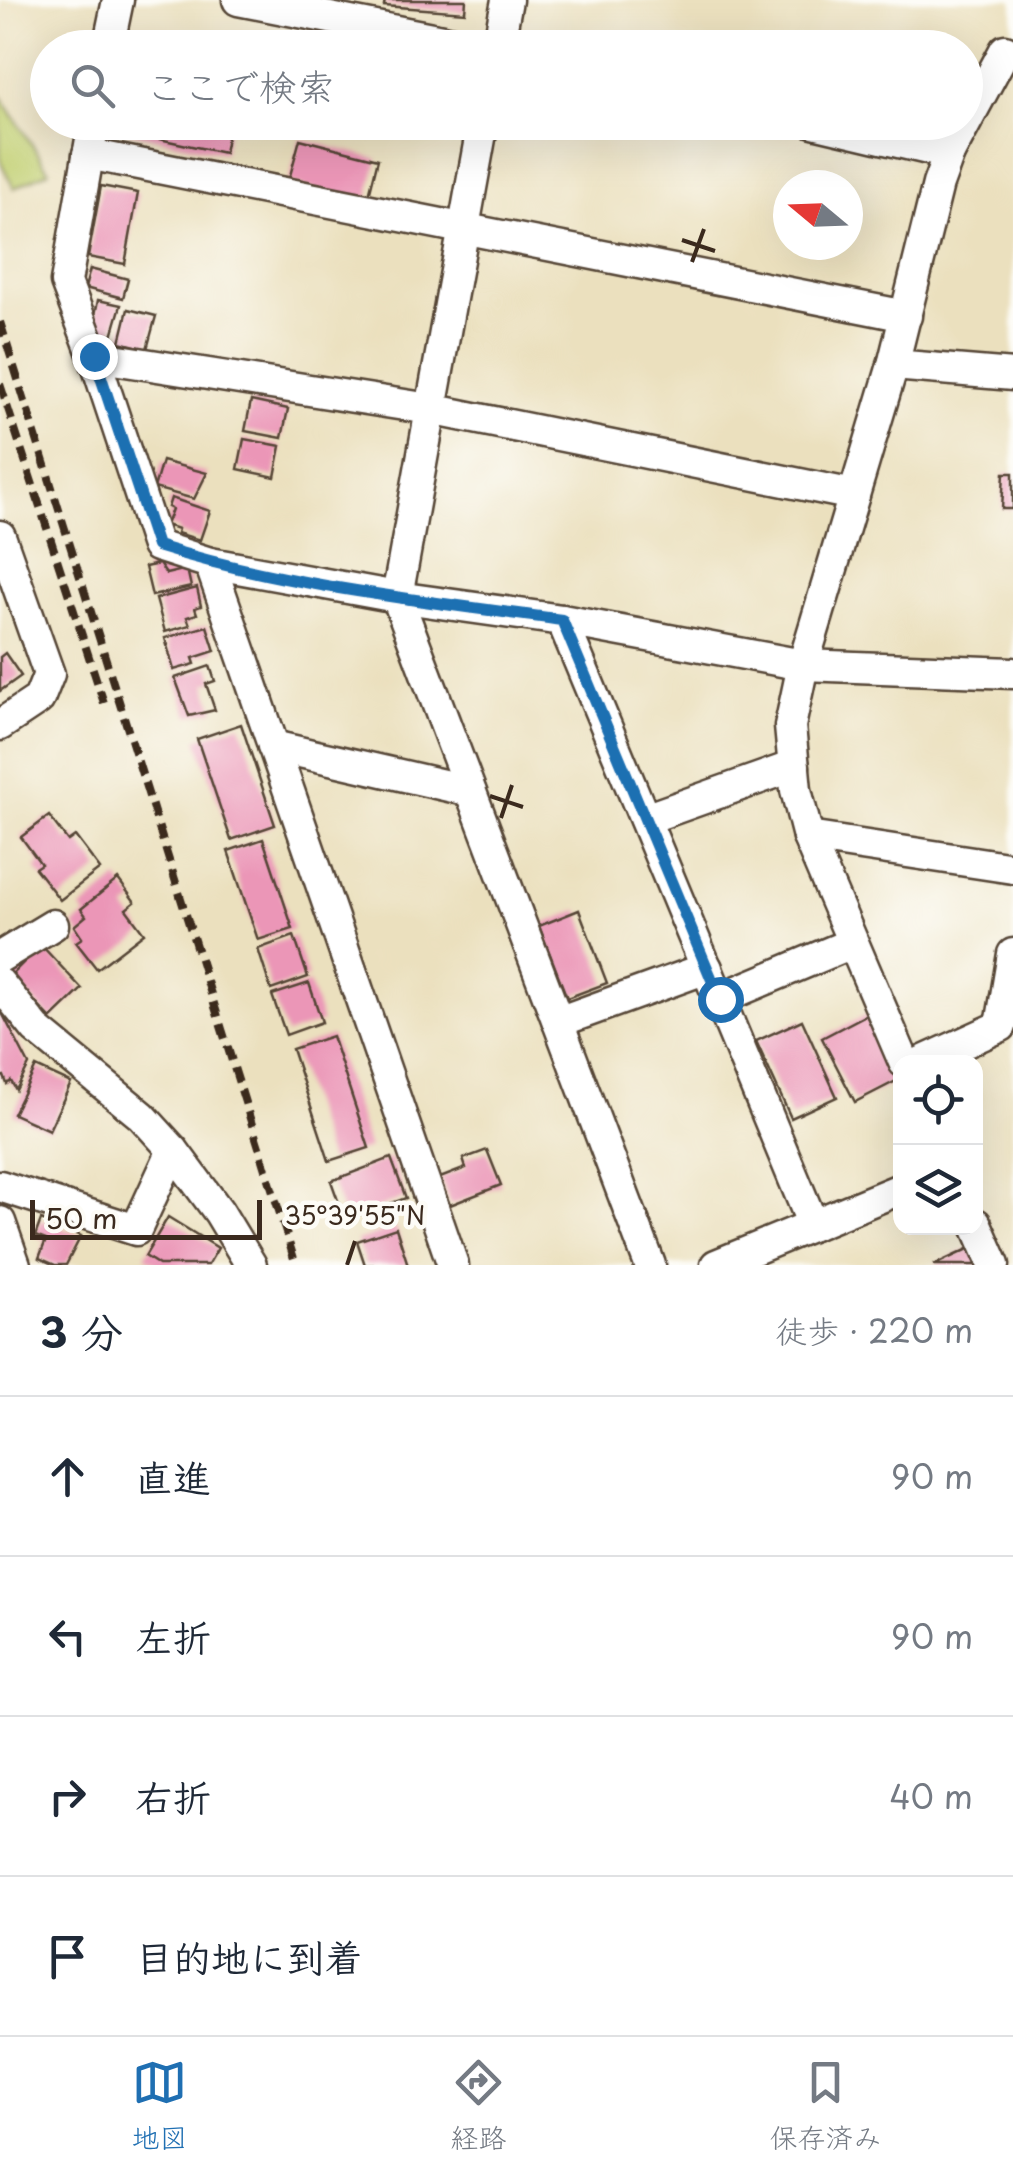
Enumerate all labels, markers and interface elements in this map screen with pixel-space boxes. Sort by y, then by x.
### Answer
search box [30,30,983,140]
text: ここで検索 [145,57,335,114]
icon: search [65,58,120,113]
north arrow [773,170,863,260]
route end [72,334,118,380]
route start [698,977,744,1023]
map controls [893,1055,983,1235]
button: locate [893,1055,983,1145]
button: layers [893,1145,983,1235]
scale bar [30,1195,262,1240]
text: 50 m [45,1196,118,1239]
text: 35°39'55"N [285,1196,425,1234]
text: 3 分 [40,1299,123,1362]
text: 徒歩 · 220 m [775,1306,973,1354]
text: 直進 [135,1448,211,1505]
icon: ahead [40,1449,95,1504]
text: 90 m [891,1452,973,1500]
text: 左折 [135,1608,211,1665]
icon: left [40,1609,95,1664]
text: 90 m [891,1612,973,1660]
text: 右折 [135,1768,211,1825]
icon: right [40,1769,95,1824]
text: 40 m [889,1772,973,1820]
text: 目的地に到着 [135,1928,363,1985]
icon: arrive [40,1929,95,1984]
tab: 地図 [131,2055,188,2158]
tab: 経路 [450,2055,507,2158]
tab: 保存済み [769,2055,882,2158]

